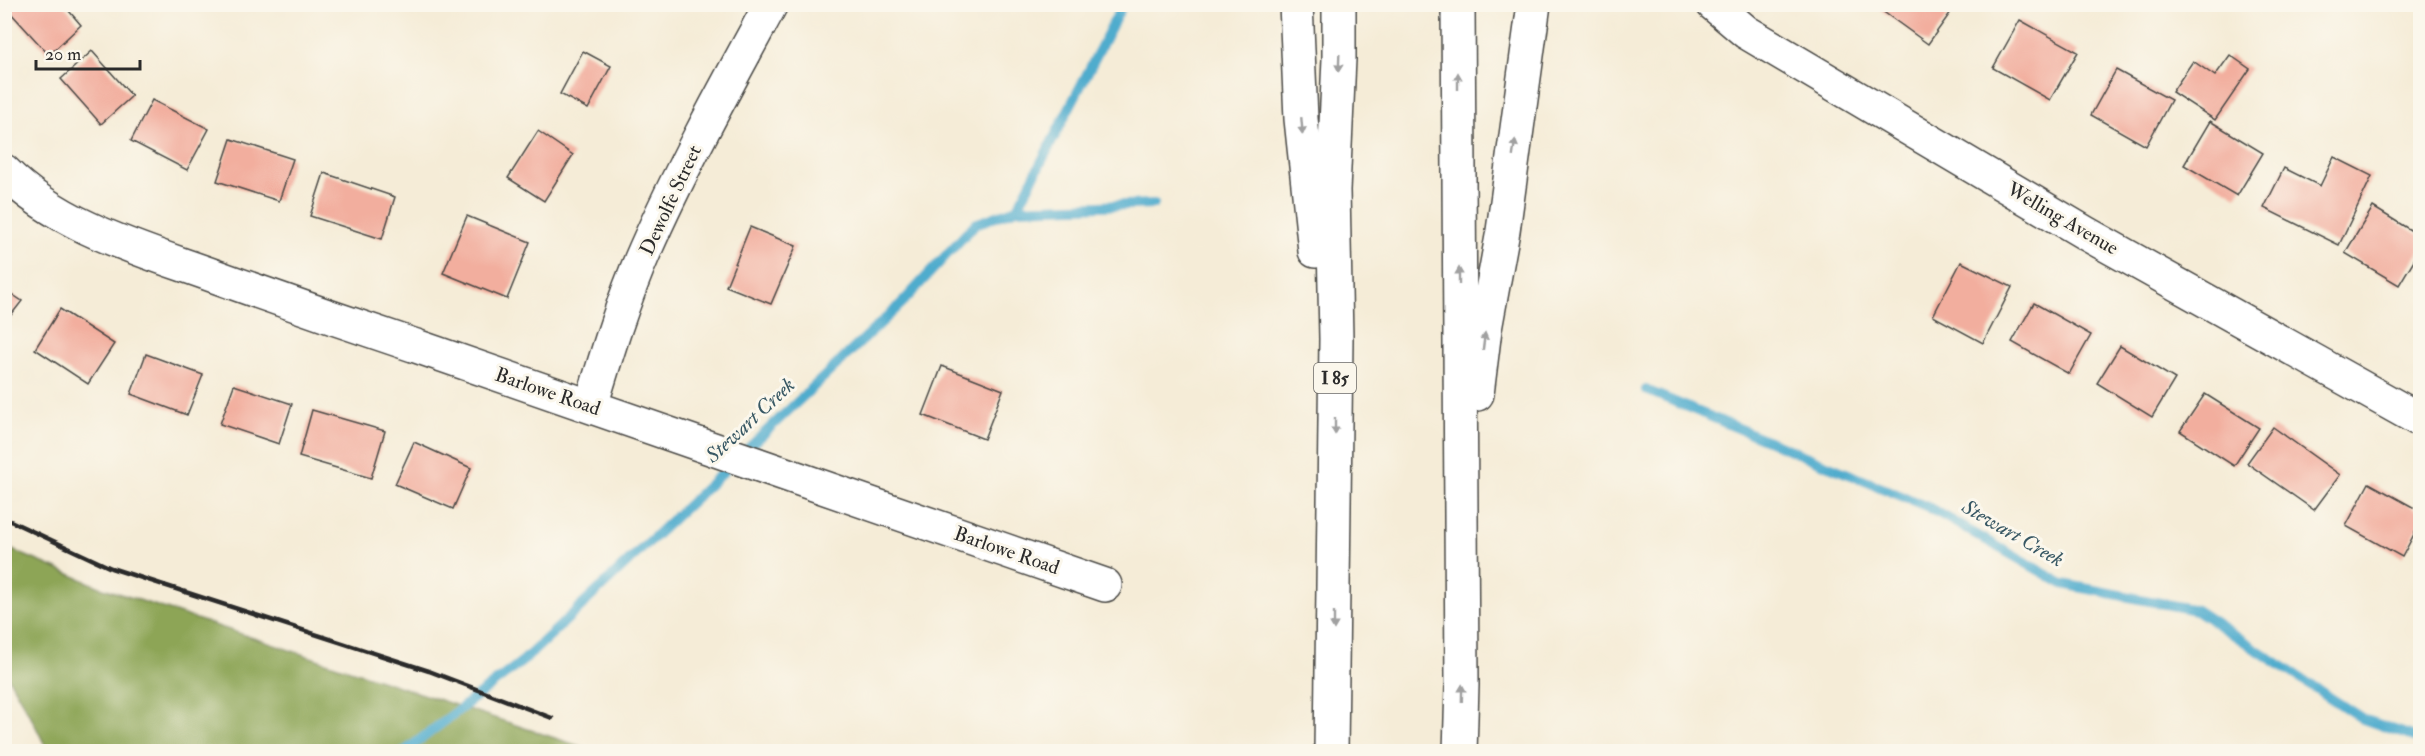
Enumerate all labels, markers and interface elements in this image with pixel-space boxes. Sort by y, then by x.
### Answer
scale bar [36,33,140,71]
text: 20 m [45,43,81,66]
one-way arrow [1334,53,1343,72]
one-way arrow [1453,72,1463,91]
one-way arrow [1297,116,1307,135]
one-way arrow [1510,139,1519,158]
street label: Dewolfe Street [634,141,707,259]
street label: Welling Avenue [2002,176,2123,260]
one-way arrow [1454,267,1464,286]
one-way arrow [1479,331,1488,350]
street label: Barlowe Road [492,362,604,421]
road number: I 85 [1314,363,1356,393]
water label: Stewart Creek [699,372,801,470]
one-way arrow [1330,416,1340,435]
water label: Stewart Creek [1956,493,2069,573]
street label: Barlowe Road [951,521,1063,580]
one-way arrow [1329,611,1339,630]
one-way arrow [1457,684,1466,703]

